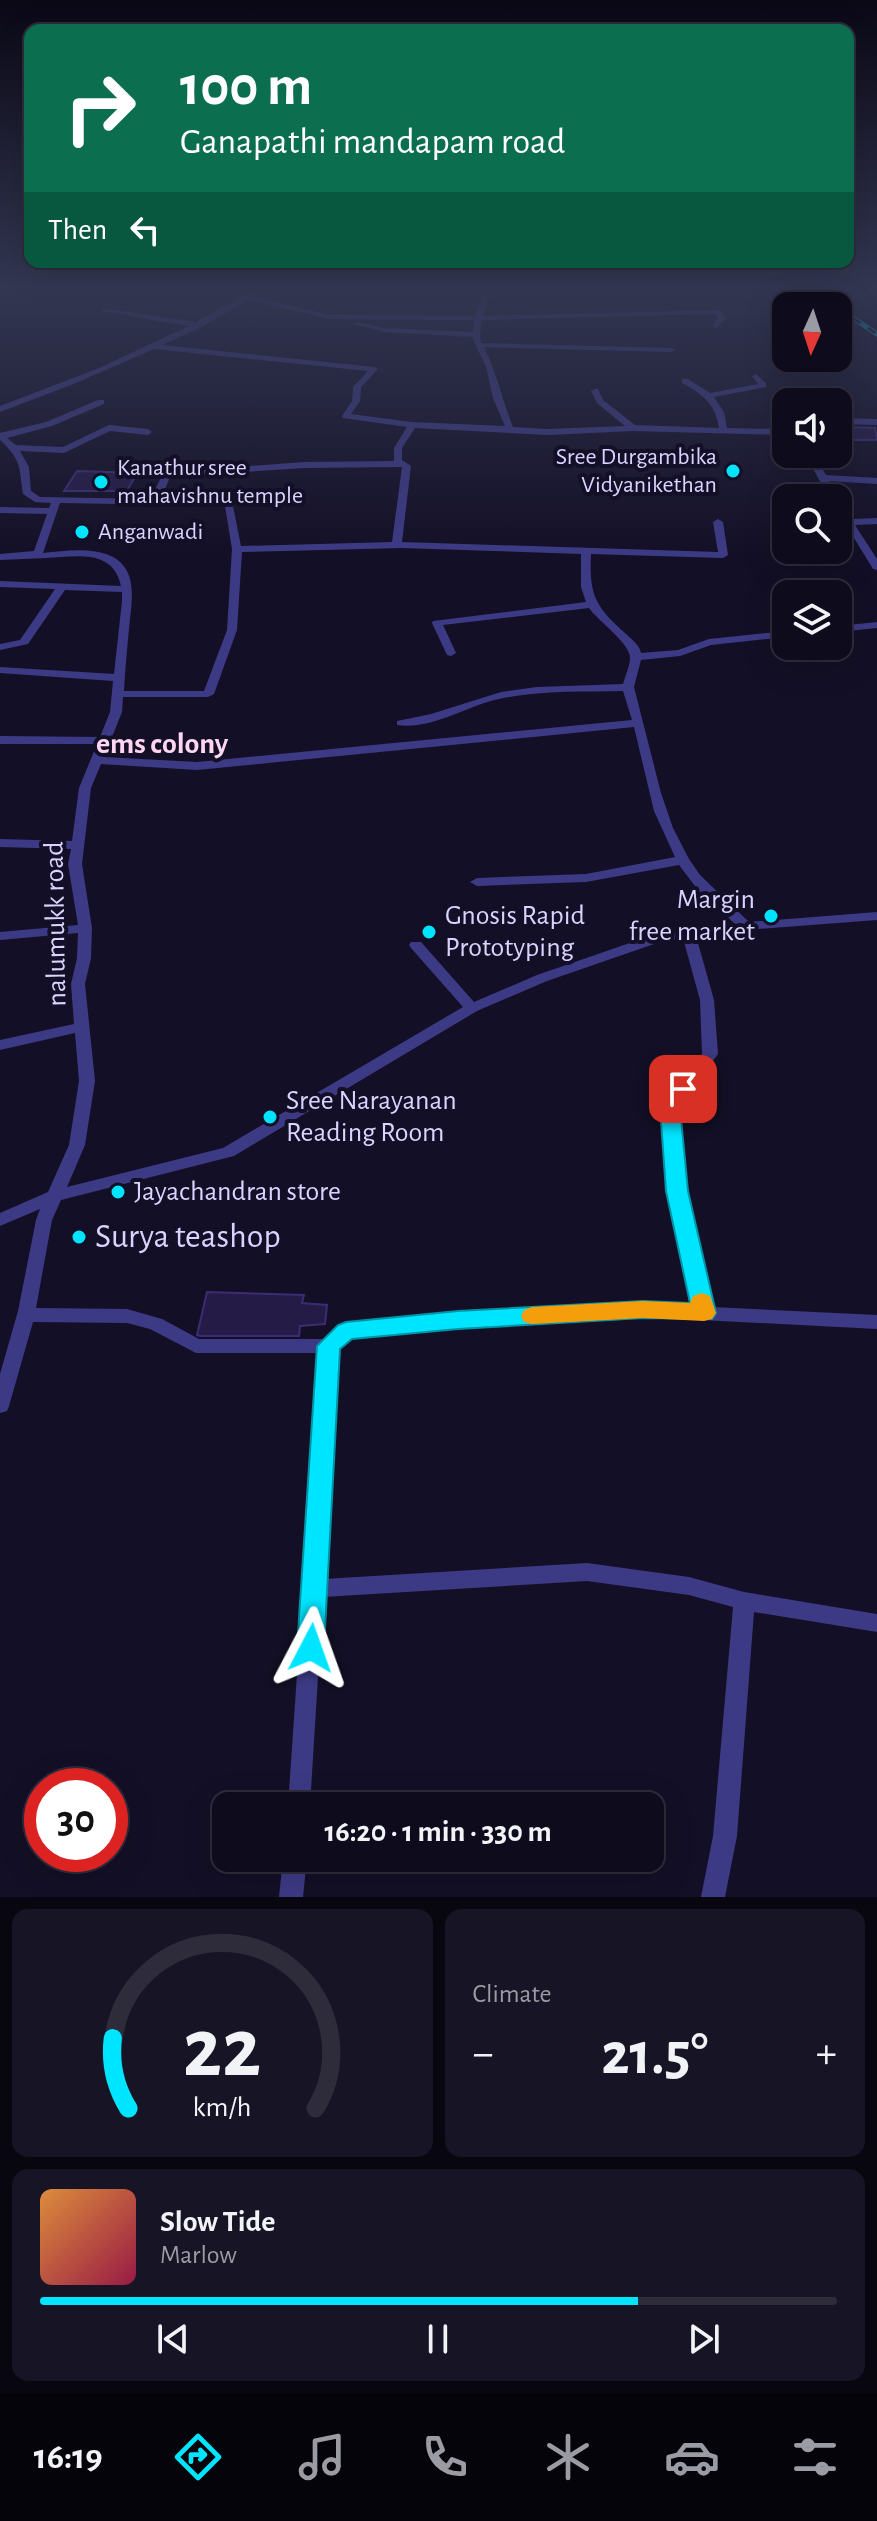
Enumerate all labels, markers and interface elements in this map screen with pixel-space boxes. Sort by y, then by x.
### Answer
icon: right [48,56,152,160]
text: 100 m [180,59,312,115]
text: Ganapathi mandapam road [180,124,565,160]
icon: left [123,208,167,252]
text: Then [48,215,107,245]
north arrow [772,292,852,372]
map controls [772,292,852,660]
button: sound [772,388,852,468]
place label: Sree Durgambika Vidyanikethan [556,445,717,497]
place label: Kanathur sree mahavishnu temple [117,456,303,508]
marker: Sree Durgambika Vidyanikethan [724,462,742,480]
marker: Kanathur sree mahavishnu temple [92,473,110,491]
button: search [772,484,852,564]
place label: Anganwadi [98,520,203,544]
marker: Anganwadi [73,523,91,541]
button: layers [772,580,852,660]
district label: ems colony [96,729,229,759]
street label: nalumukk road [41,841,71,1007]
place label: Margin free market [629,886,755,946]
place label: Gnosis Rapid Prototyping [445,902,585,962]
marker: Margin free market [762,907,780,925]
marker: Gnosis Rapid Prototyping [420,923,438,941]
pin [649,1055,717,1123]
icon: arrive [661,1067,705,1111]
place label: Sree Narayanan Reading Room [286,1087,457,1147]
marker: Sree Narayanan Reading Room [261,1108,279,1126]
place label: Jayachandran store [134,1178,341,1206]
marker: Jayachandran store [109,1183,127,1201]
place label: Surya teashop [95,1220,281,1254]
marker: Surya teashop [70,1228,88,1246]
position arrow [269,1606,353,1690]
speed limit sign: 30 [24,1768,128,1872]
text: 16:20 · 1 min · 330 m [324,1817,552,1847]
text: Climate [473,1981,551,2007]
text: 22 [183,2008,261,2092]
text: 21.5° [601,2025,708,2085]
text: − [473,2032,494,2076]
text: + [816,2032,837,2076]
text: km/h [193,2093,252,2122]
text: Slow Tide [160,2207,275,2237]
text: Marlow [160,2242,237,2268]
icon: previous [151,2317,195,2361]
icon: pause [416,2317,460,2361]
icon: next [682,2317,726,2361]
icon: directions [170,2429,226,2485]
icon: music [294,2429,350,2485]
icon: phone [417,2429,473,2485]
icon: climate [540,2429,596,2485]
icon: car [664,2429,720,2485]
icon: filters [787,2429,843,2485]
text: 16:19 [34,2439,103,2475]

